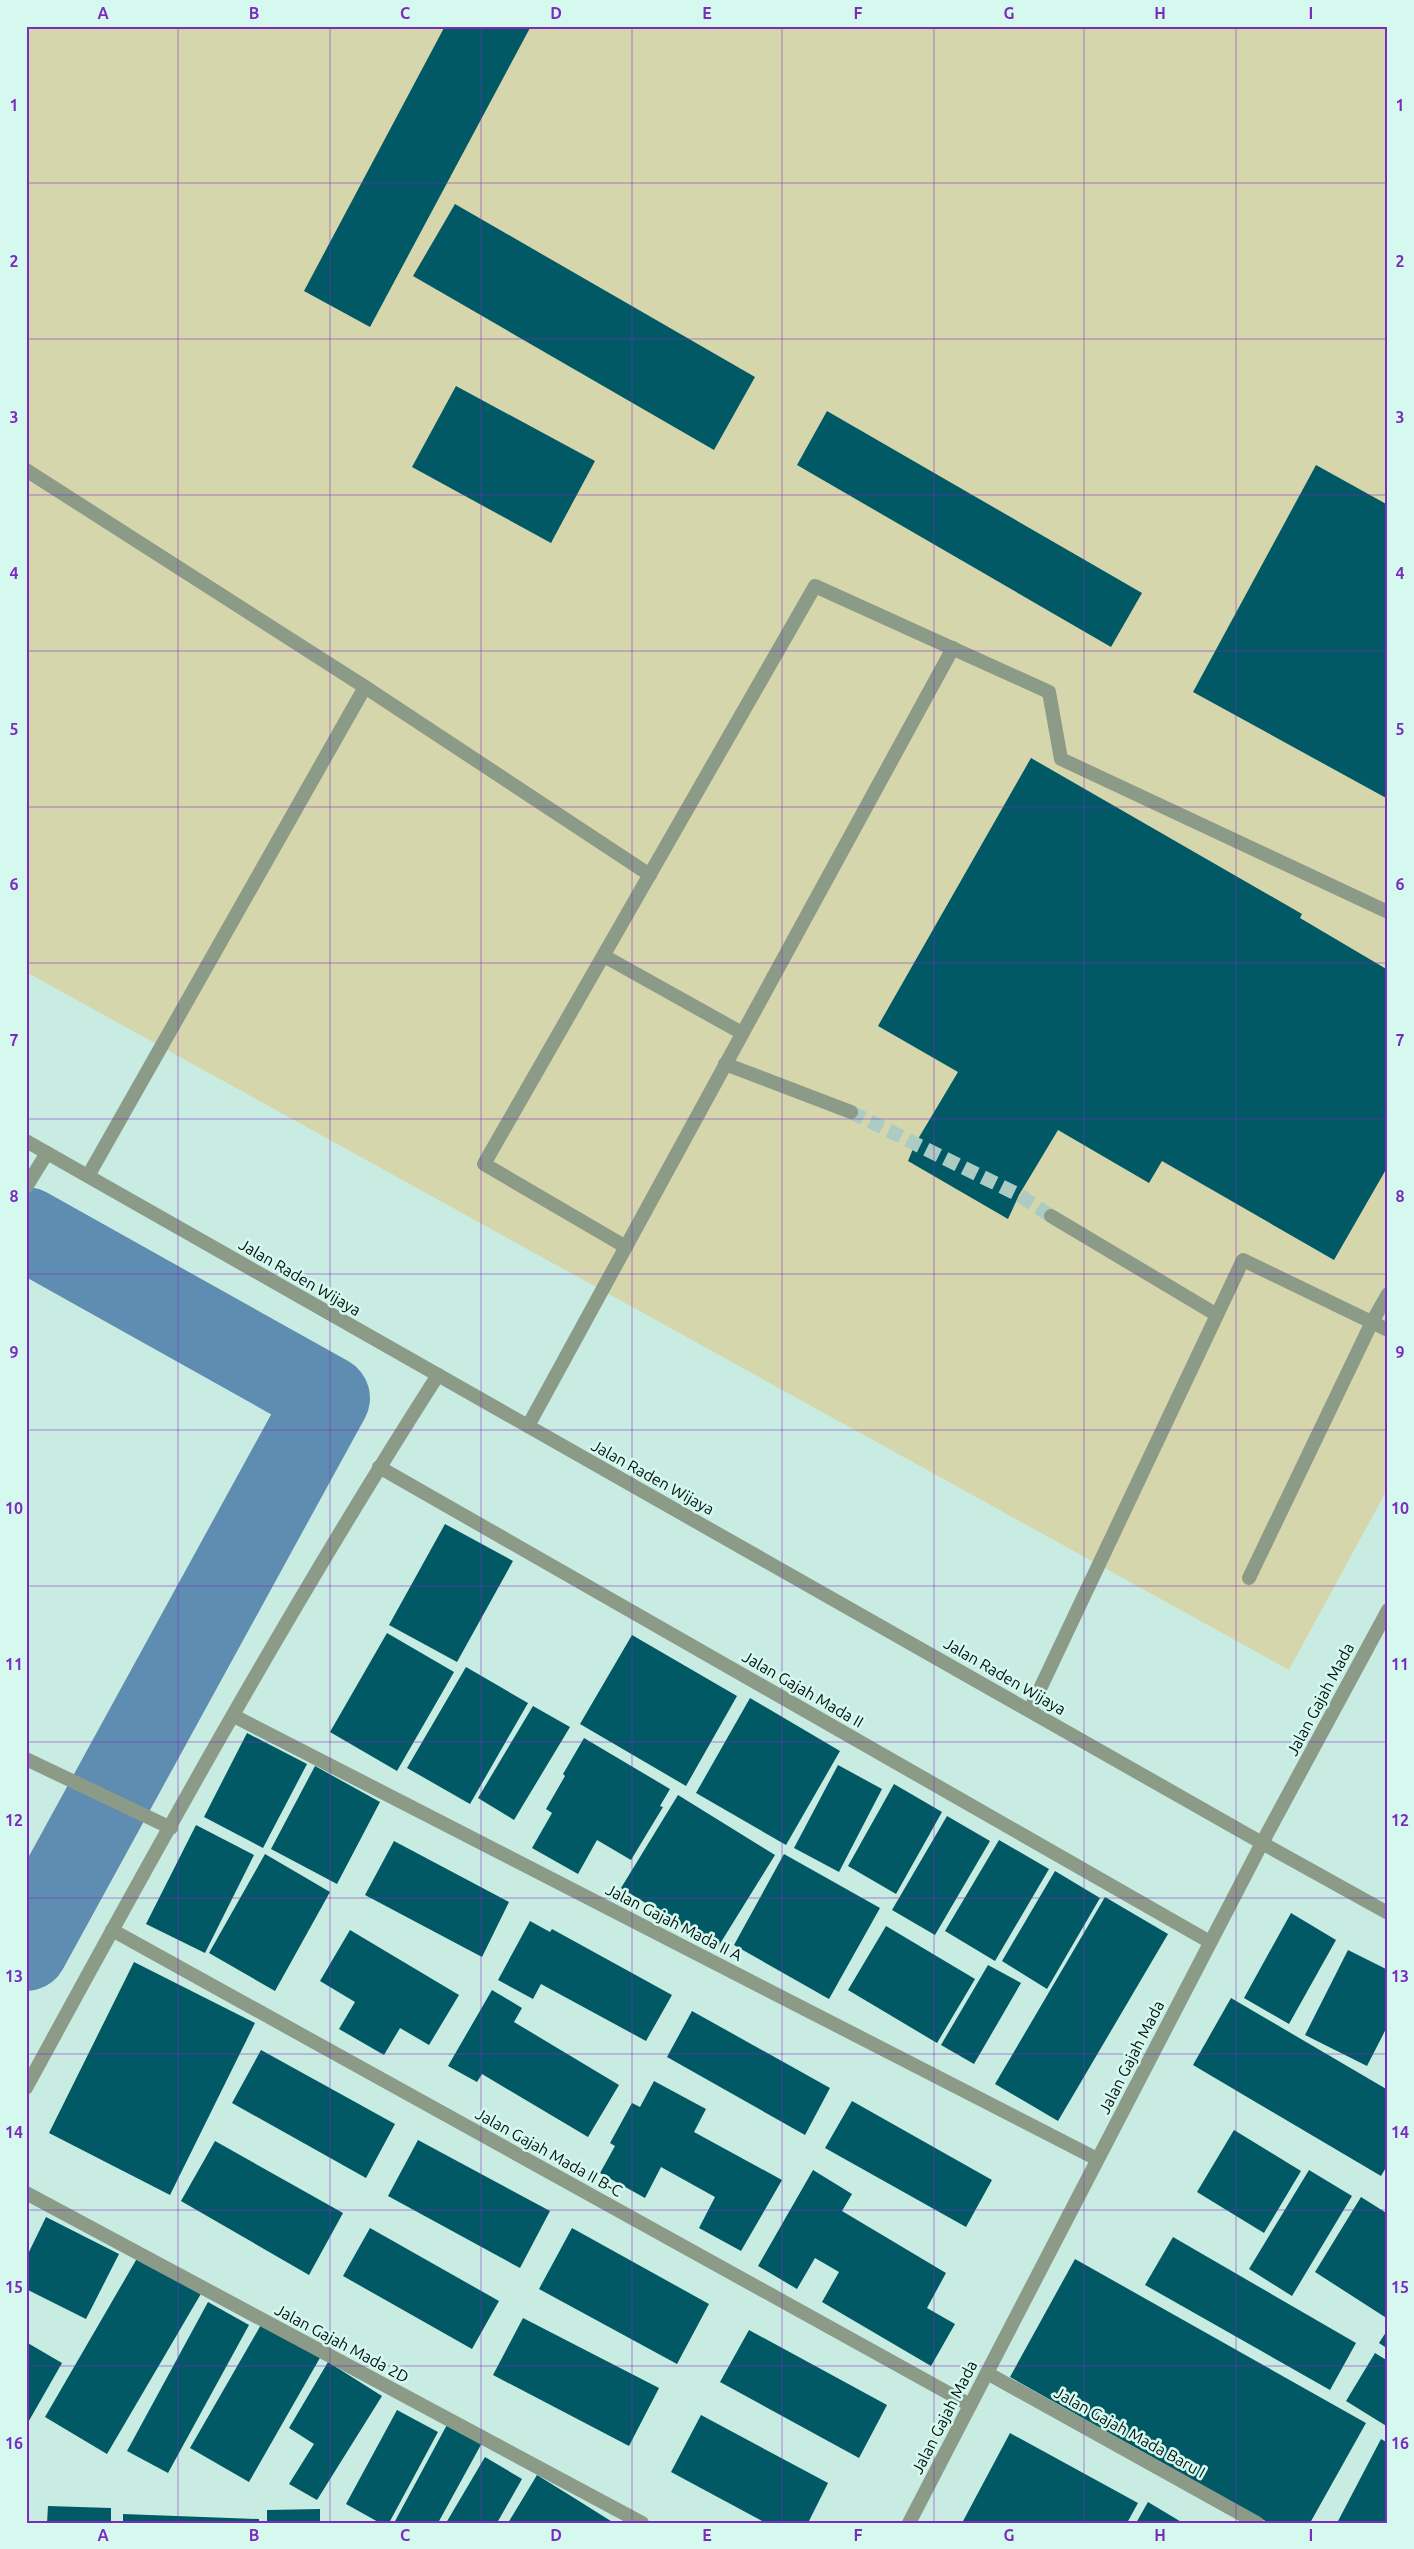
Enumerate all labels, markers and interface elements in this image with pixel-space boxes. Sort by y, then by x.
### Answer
text: A [97,4,109,22]
text: B [249,4,259,22]
text: C [400,4,410,22]
text: D [550,4,562,22]
text: E [702,4,712,22]
text: F [854,4,863,22]
text: G [1003,4,1015,22]
text: H [1154,4,1166,22]
text: I [1309,4,1313,22]
text: 1 [9,96,19,114]
text: 1 [1395,96,1405,114]
text: 2 [9,252,19,270]
text: 2 [1395,252,1405,270]
text: 3 [9,408,19,426]
text: 3 [1395,408,1405,426]
text: 4 [9,564,19,582]
text: 4 [1395,564,1405,582]
text: 5 [9,720,19,738]
text: 5 [1395,720,1405,738]
text: 6 [9,875,19,893]
text: 6 [1395,875,1405,893]
text: 7 [9,1031,19,1049]
text: 7 [1395,1031,1405,1049]
text: 8 [9,1187,19,1205]
text: 8 [1395,1187,1405,1205]
street label: Jalan Raden Wijaya [236,1235,364,1319]
text: 9 [9,1343,19,1361]
text: 9 [1395,1343,1405,1361]
street label: Jalan Raden Wijaya [588,1436,718,1518]
text: 10 [5,1499,23,1517]
text: 10 [1391,1499,1409,1517]
street label: Jalan Raden Wijaya [941,1634,1069,1718]
street label: Jalan Gajah Mada [1283,1640,1357,1758]
street label: Jalan Gajah Mada II [739,1647,867,1731]
text: 11 [5,1655,23,1673]
text: 11 [1391,1655,1409,1673]
text: 12 [5,1811,23,1829]
text: 12 [1391,1811,1409,1829]
street label: Jalan Gajah Mada II A [603,1880,746,1965]
text: 13 [5,1967,23,1985]
text: 13 [1391,1967,1409,1985]
street label: Jalan Gajah Mada [1095,1997,1167,2117]
street label: Jalan Gajah Mada II B-C [472,2104,626,2200]
text: 14 [5,2123,23,2141]
text: 14 [1391,2123,1409,2141]
text: 15 [5,2278,23,2296]
text: 15 [1391,2278,1409,2296]
street label: Jalan Gajah Mada 2D [272,2300,412,2386]
street label: Jalan Gajah Mada [908,2357,980,2477]
street label: Jalan Gajah Mada Baru I [1051,2383,1209,2481]
text: 16 [5,2434,23,2452]
text: 16 [1391,2434,1409,2452]
text: A [97,2526,109,2544]
text: B [249,2526,259,2544]
text: C [400,2526,410,2544]
text: D [550,2526,562,2544]
text: E [702,2526,712,2544]
text: F [854,2526,863,2544]
text: G [1003,2526,1015,2544]
text: H [1154,2526,1166,2544]
text: I [1309,2526,1313,2544]

